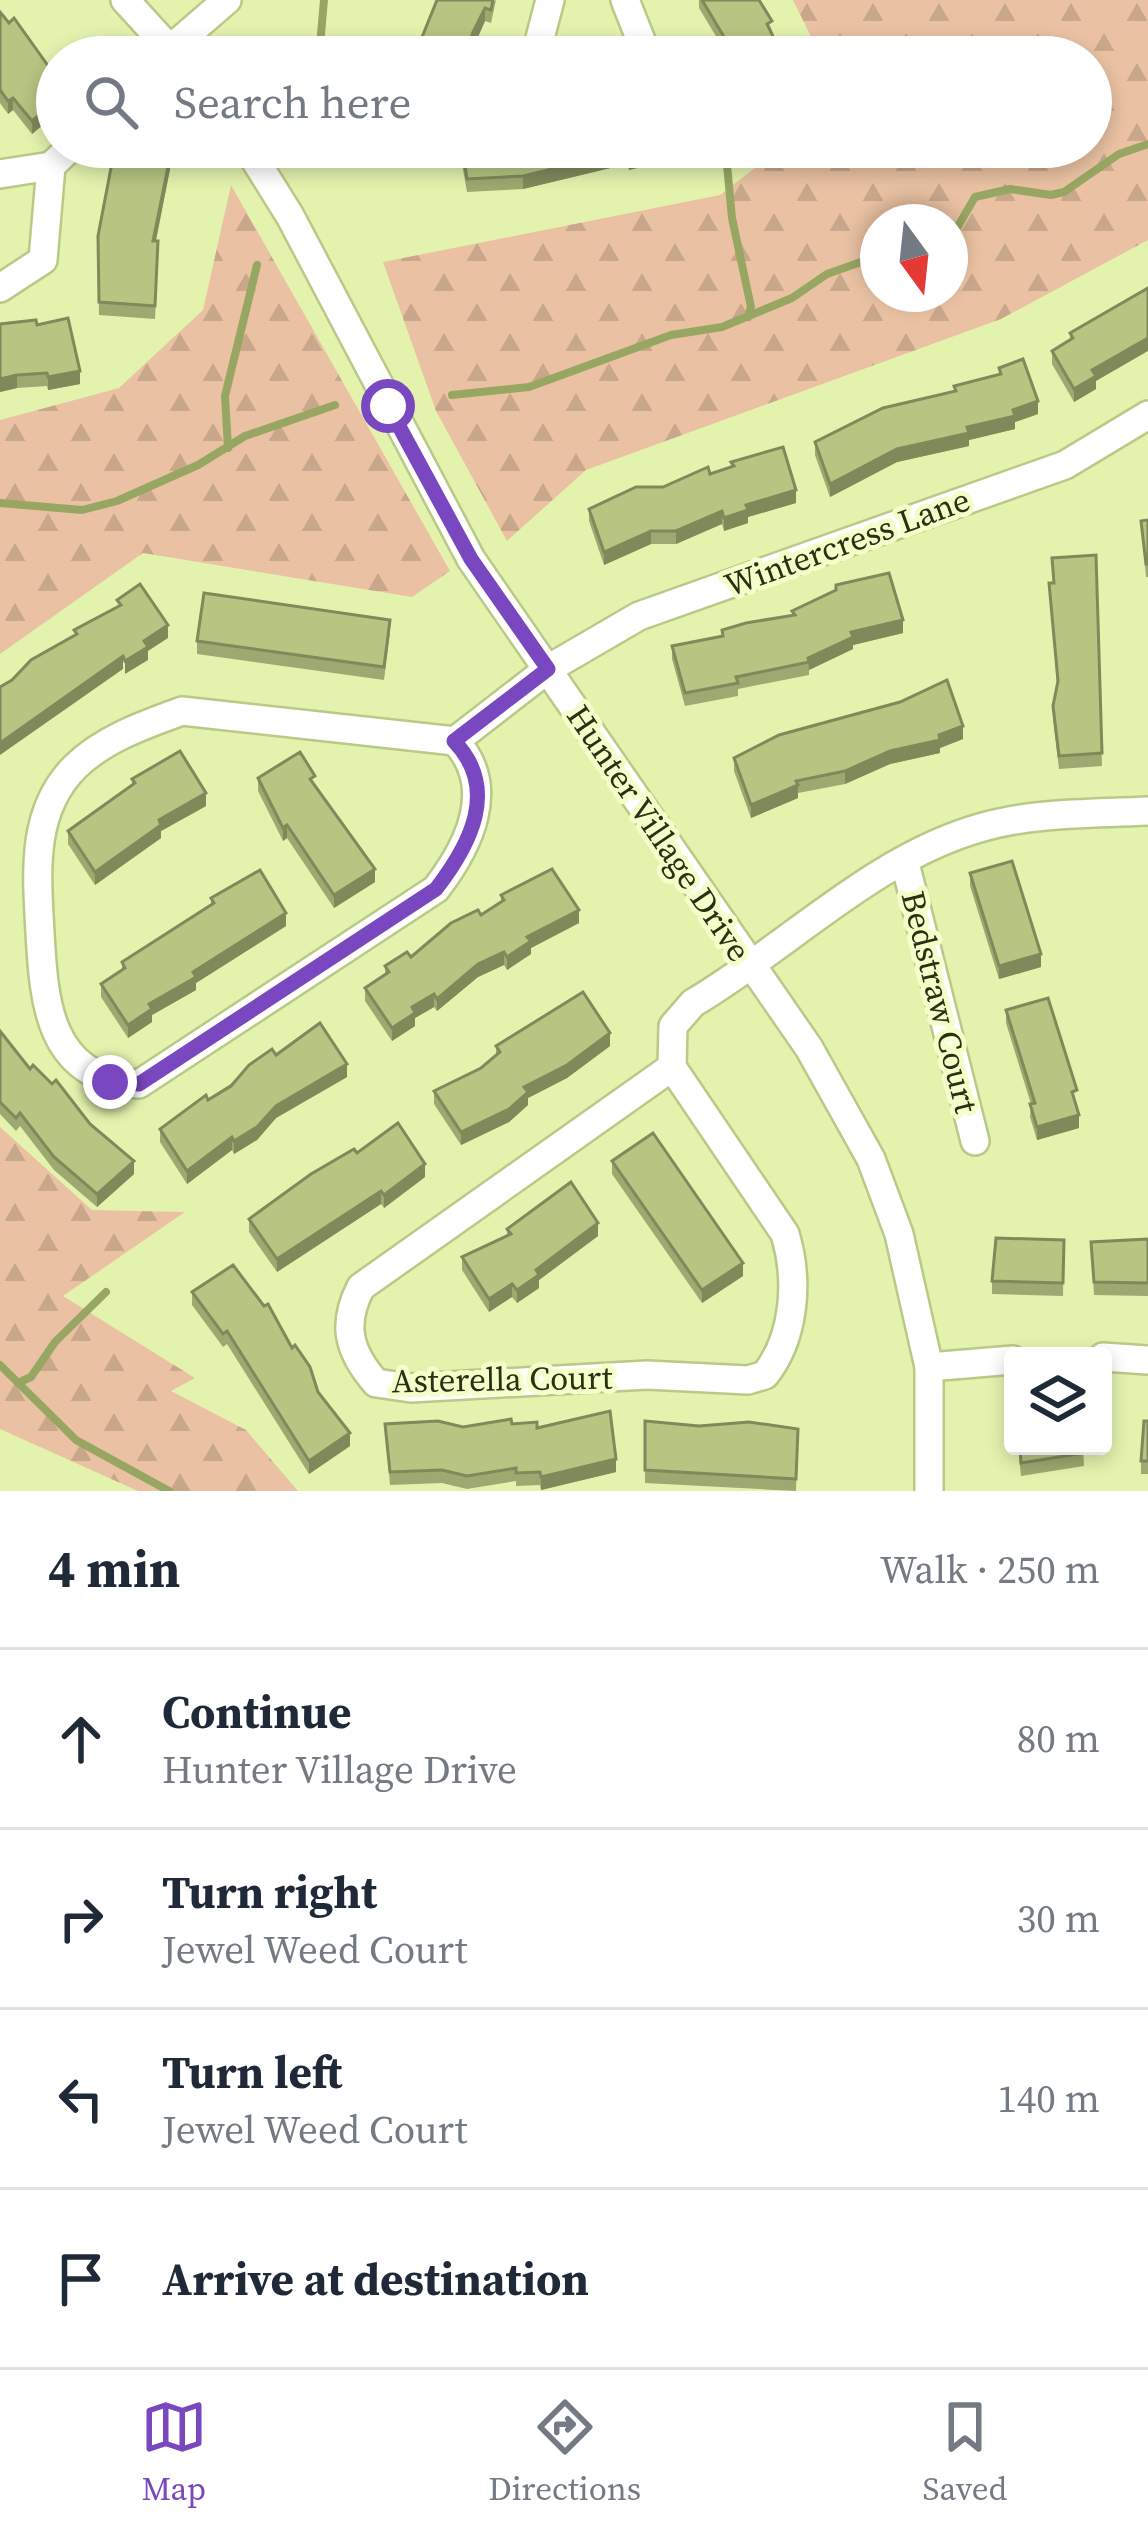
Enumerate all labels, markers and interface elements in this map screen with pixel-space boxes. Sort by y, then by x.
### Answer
search box [36,36,1112,168]
icon: search [78,69,144,135]
text: Search here [174,71,411,133]
north arrow [860,204,968,312]
route start [361,379,415,433]
street label: Wintercress Lane [718,477,976,607]
street label: Hunter Village Drive [556,696,762,970]
street label: Bedstraw Court [891,886,989,1118]
route end [83,1055,137,1109]
map controls [1004,1347,1112,1455]
button: layers [1004,1347,1112,1455]
street label: Asterella Court [391,1355,613,1403]
text: 4 min [48,1534,180,1604]
text: Walk · 250 m [880,1543,1100,1596]
text: Continue [162,1681,351,1743]
icon: ahead [48,1706,114,1772]
text: 80 m [1017,1712,1100,1765]
text: Hunter Village Drive [162,1743,517,1796]
text: Turn right [162,1861,377,1923]
icon: right [48,1886,114,1952]
text: 30 m [1017,1892,1100,1945]
text: Jewel Weed Court [162,1923,467,1976]
text: Turn left [162,2041,342,2103]
icon: left [48,2066,114,2132]
text: 140 m [997,2072,1100,2125]
text: Jewel Weed Court [162,2103,467,2156]
icon: arrive [48,2246,114,2312]
text: Arrive at destination [162,2248,589,2310]
tab: Map [141,2394,207,2511]
tab: Directions [488,2394,641,2511]
tab: Saved [923,2394,1007,2511]

